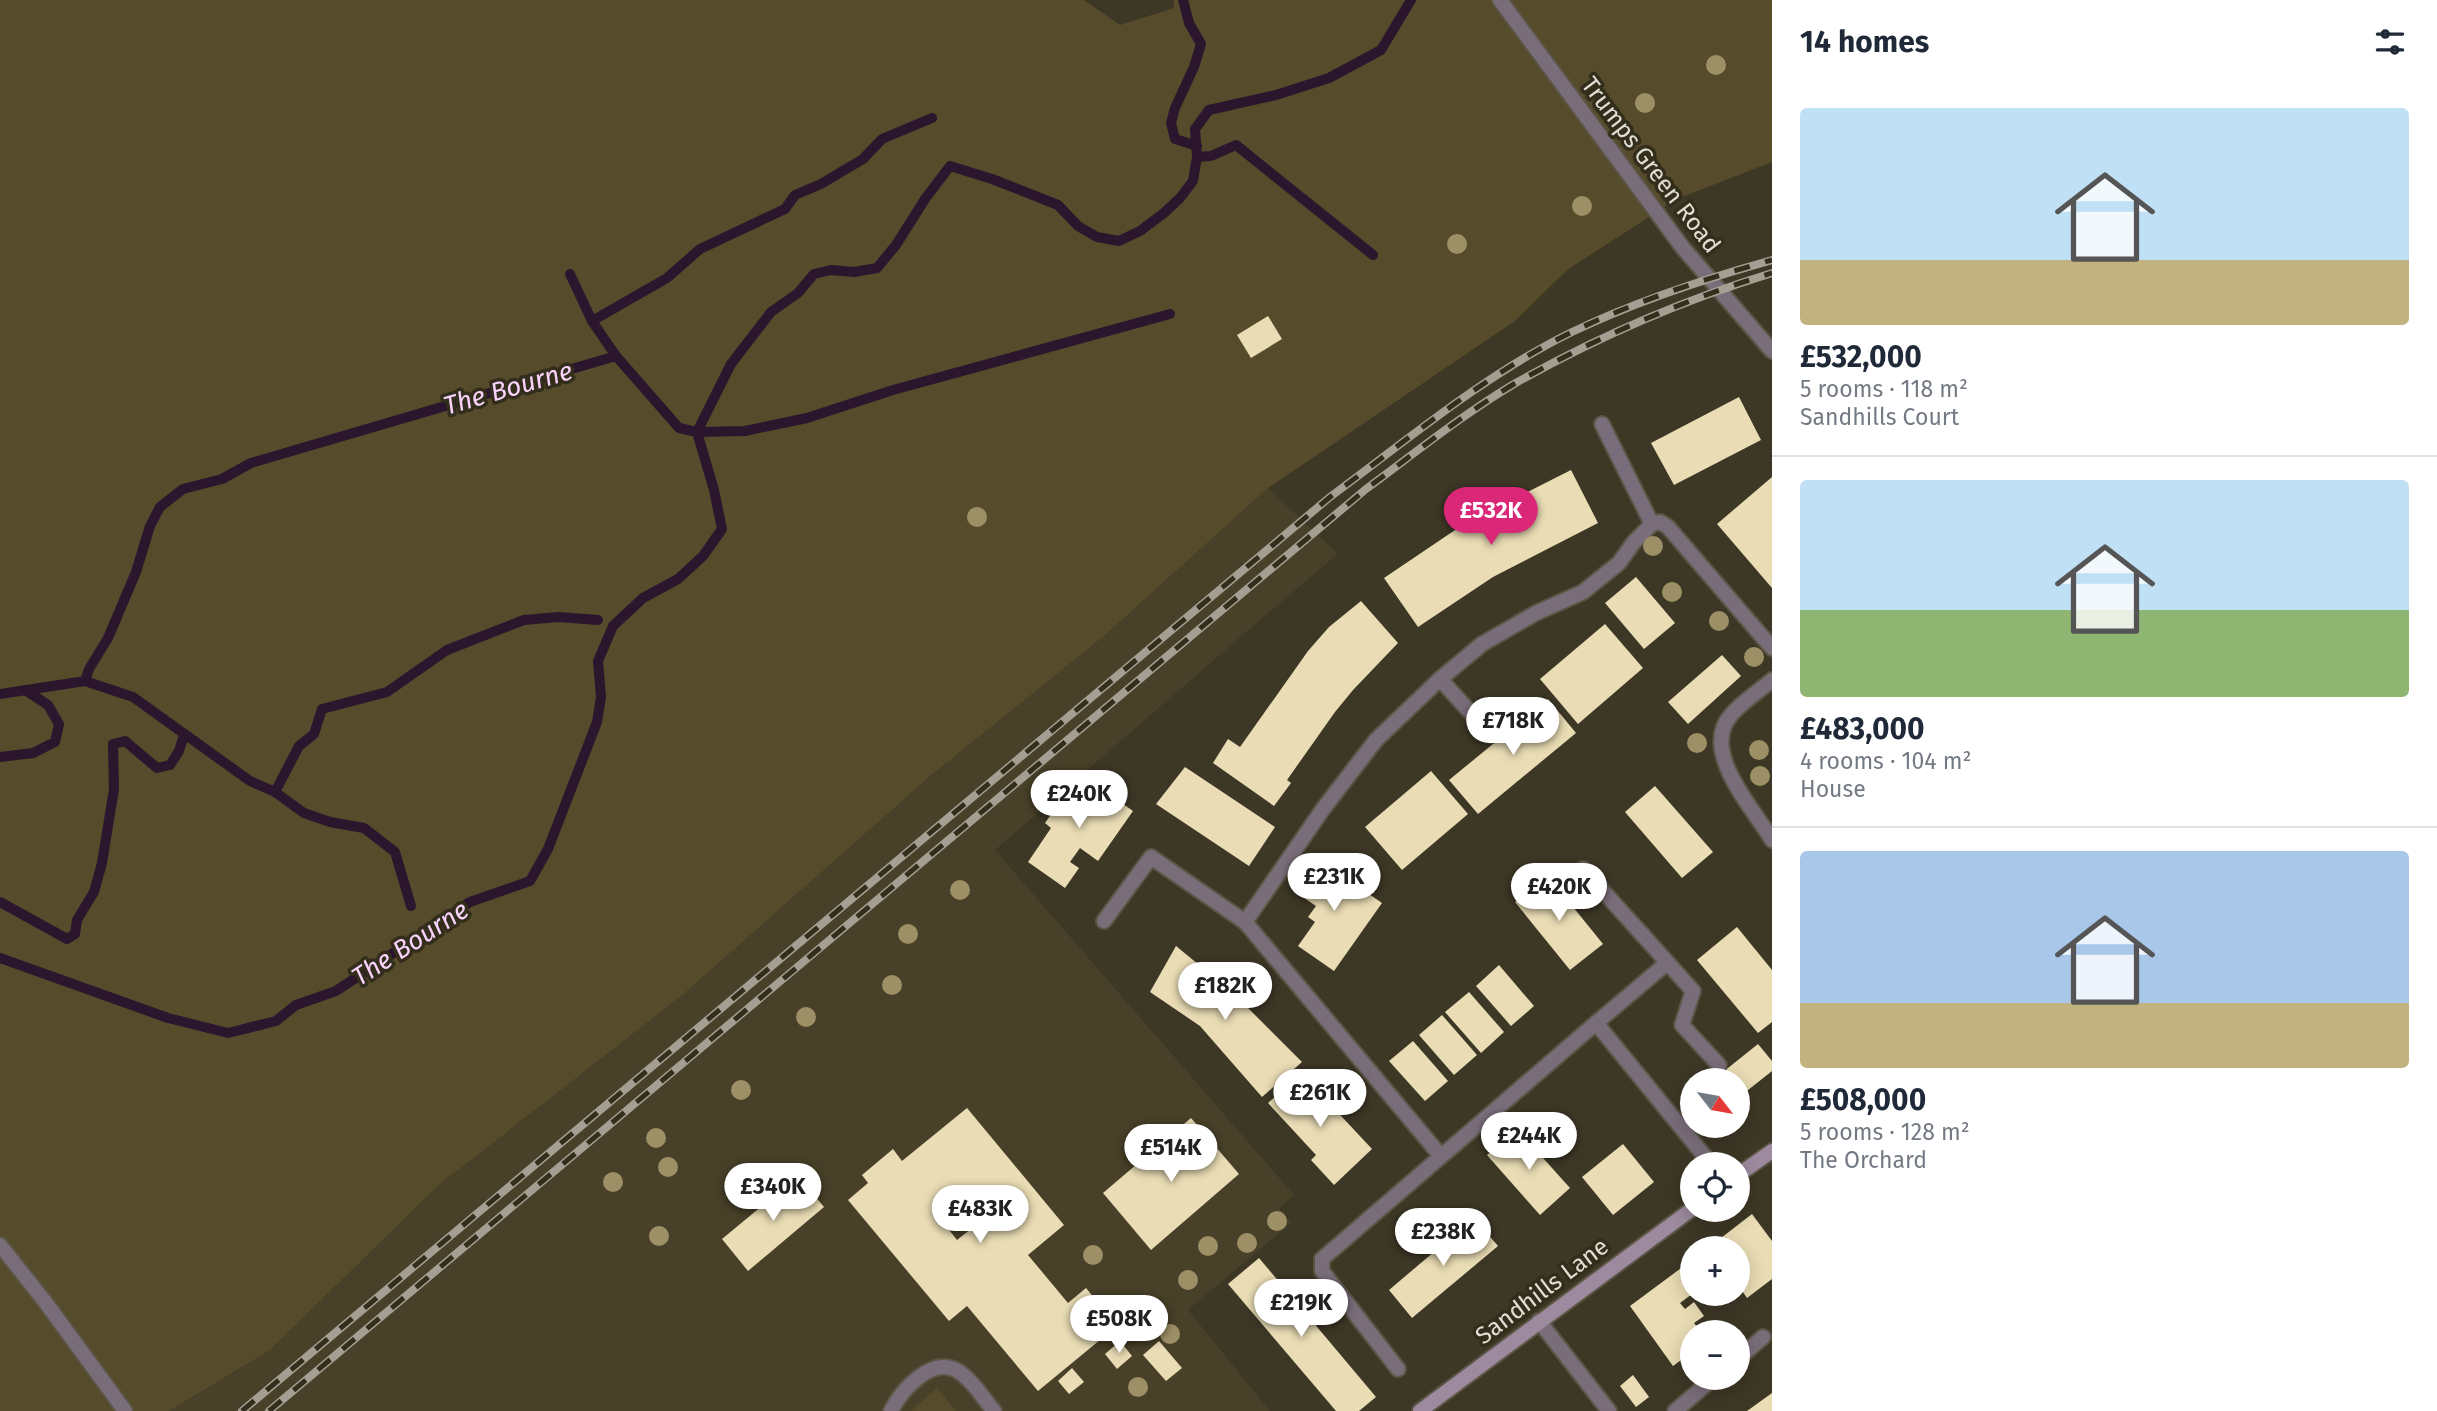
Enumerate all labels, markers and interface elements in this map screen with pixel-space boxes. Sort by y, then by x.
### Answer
icon: filters [2371,23,2409,61]
text: 14 homes [1800,24,1929,60]
street label: Trumps Green Road [1576,72,1726,258]
icon: home [2042,154,2168,280]
text: £532,000 [1800,339,1922,375]
water label: The Bourne [440,355,576,422]
text: 5 rooms · 118 m² [1800,375,1968,403]
text: Sandhills Court [1800,403,1959,431]
pin: £532K [1442,488,1540,547]
text: £532K [1460,496,1522,524]
icon: home [2042,526,2168,652]
pin: £718K [1464,698,1562,757]
text: £718K [1482,706,1544,734]
text: £483,000 [1800,711,1925,747]
text: 4 rooms · 104 m² [1800,747,1971,775]
pin: £240K [1030,770,1128,830]
text: House [1800,775,1866,803]
text: £240K [1047,779,1111,807]
pin: £231K [1285,853,1383,913]
text: £231K [1304,862,1364,890]
pin: £420K [1510,864,1608,923]
text: £420K [1527,872,1591,900]
water label: The Bourne [346,894,474,993]
icon: home [2042,897,2168,1023]
pin: £182K [1176,962,1274,1022]
text: £182K [1194,971,1256,999]
north arrow [1680,1068,1750,1138]
map controls [1680,1068,1750,1390]
pin: £261K [1271,1070,1369,1129]
text: £261K [1289,1078,1351,1106]
text: £508,000 [1800,1082,1926,1118]
pin: £244K [1480,1112,1578,1172]
text: 5 rooms · 128 m² [1800,1118,1970,1146]
text: £244K [1497,1121,1561,1149]
pin: £514K [1122,1124,1220,1184]
text: £514K [1140,1133,1202,1161]
text: The Orchard [1800,1146,1927,1174]
button: locate [1680,1152,1750,1222]
pin: £340K [724,1164,822,1223]
text: £340K [740,1172,806,1200]
pin: £483K [931,1186,1029,1245]
text: £483K [948,1194,1012,1222]
pin: £238K [1394,1208,1492,1268]
text: £238K [1411,1217,1475,1245]
street label: Sandhills Lane [1470,1232,1614,1350]
button: + [1680,1236,1750,1306]
pin: £219K [1252,1280,1350,1339]
text: £219K [1270,1288,1332,1316]
pin: £508K [1070,1296,1168,1355]
text: £508K [1086,1304,1152,1332]
button: − [1680,1320,1750,1390]

